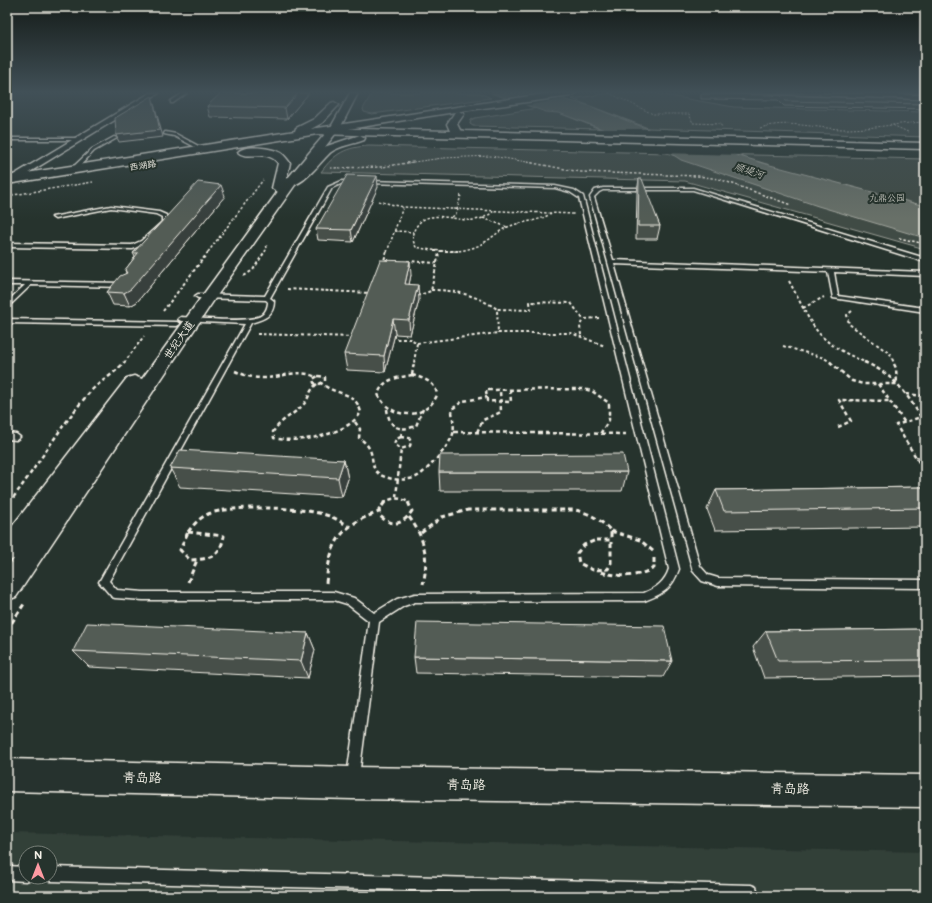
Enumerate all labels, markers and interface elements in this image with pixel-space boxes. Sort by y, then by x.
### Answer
street label: 西湖路 [129,158,157,174]
water label: 顺堤河 [733,161,767,182]
park label: 九鼎公园 [869,193,905,204]
street label: 世纪大道 [161,318,197,362]
street label: 青岛路 [122,770,162,786]
street label: 青岛路 [446,777,486,793]
street label: 青岛路 [770,781,810,797]
north arrow [18,845,58,885]
text: N [34,849,42,862]

